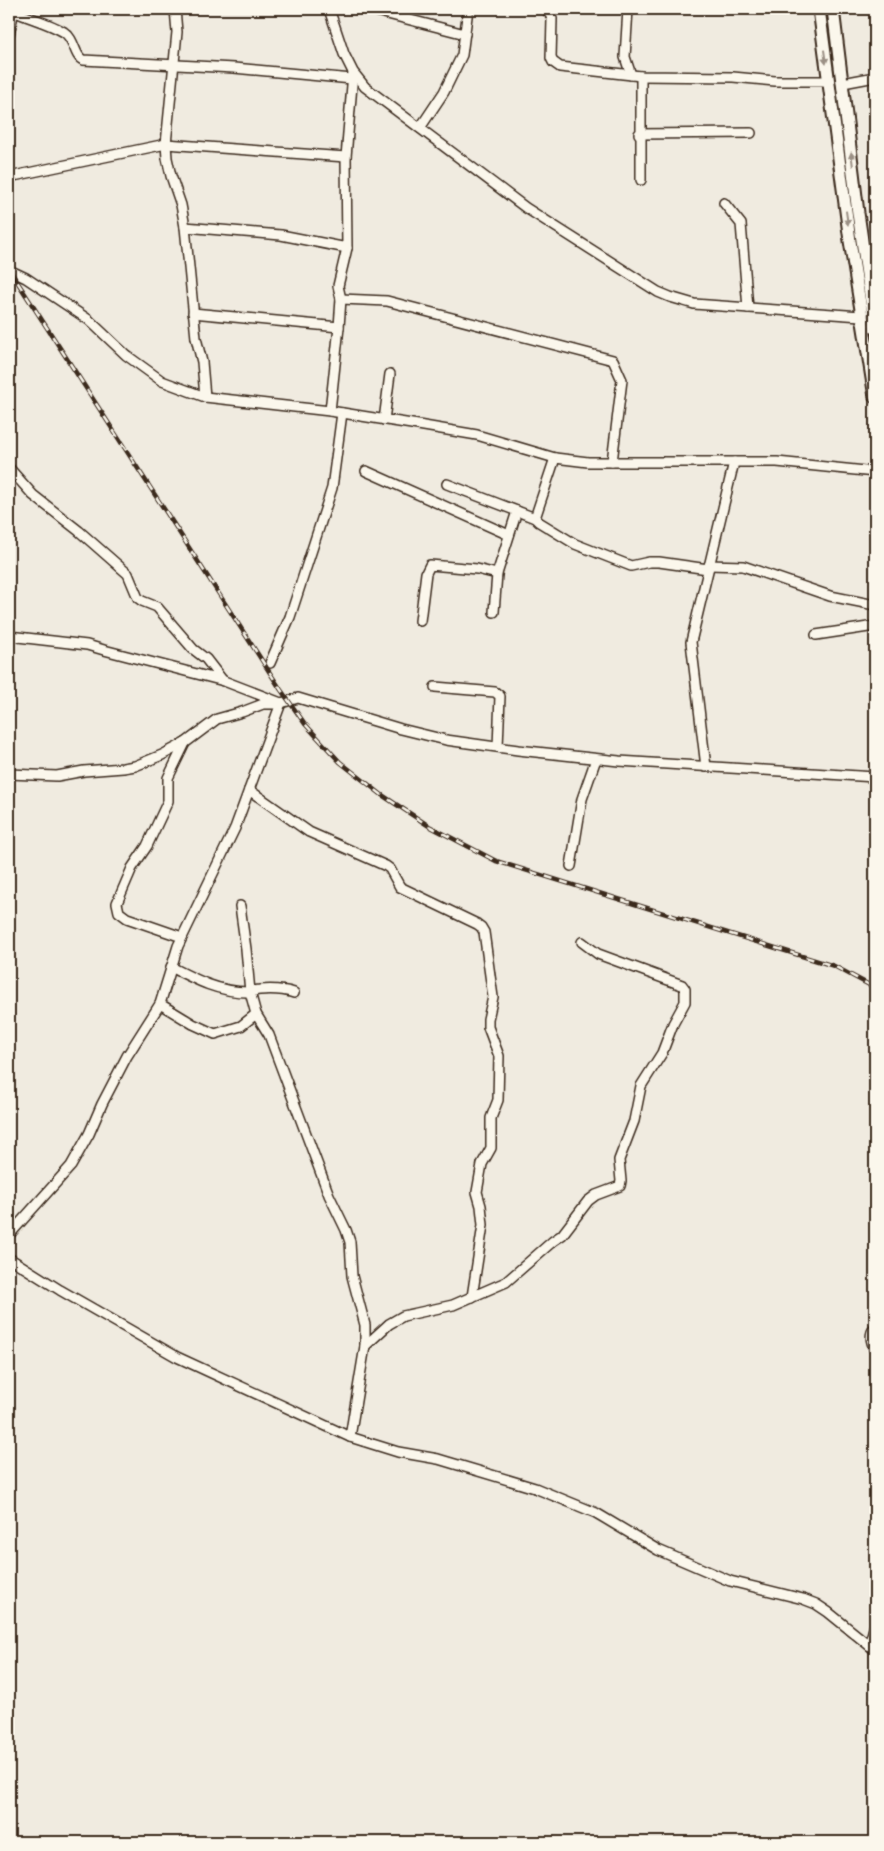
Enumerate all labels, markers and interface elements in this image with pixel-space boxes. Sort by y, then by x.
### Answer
one-way arrow [821,49,829,65]
one-way arrow [848,151,856,167]
one-way arrow [843,211,851,227]

